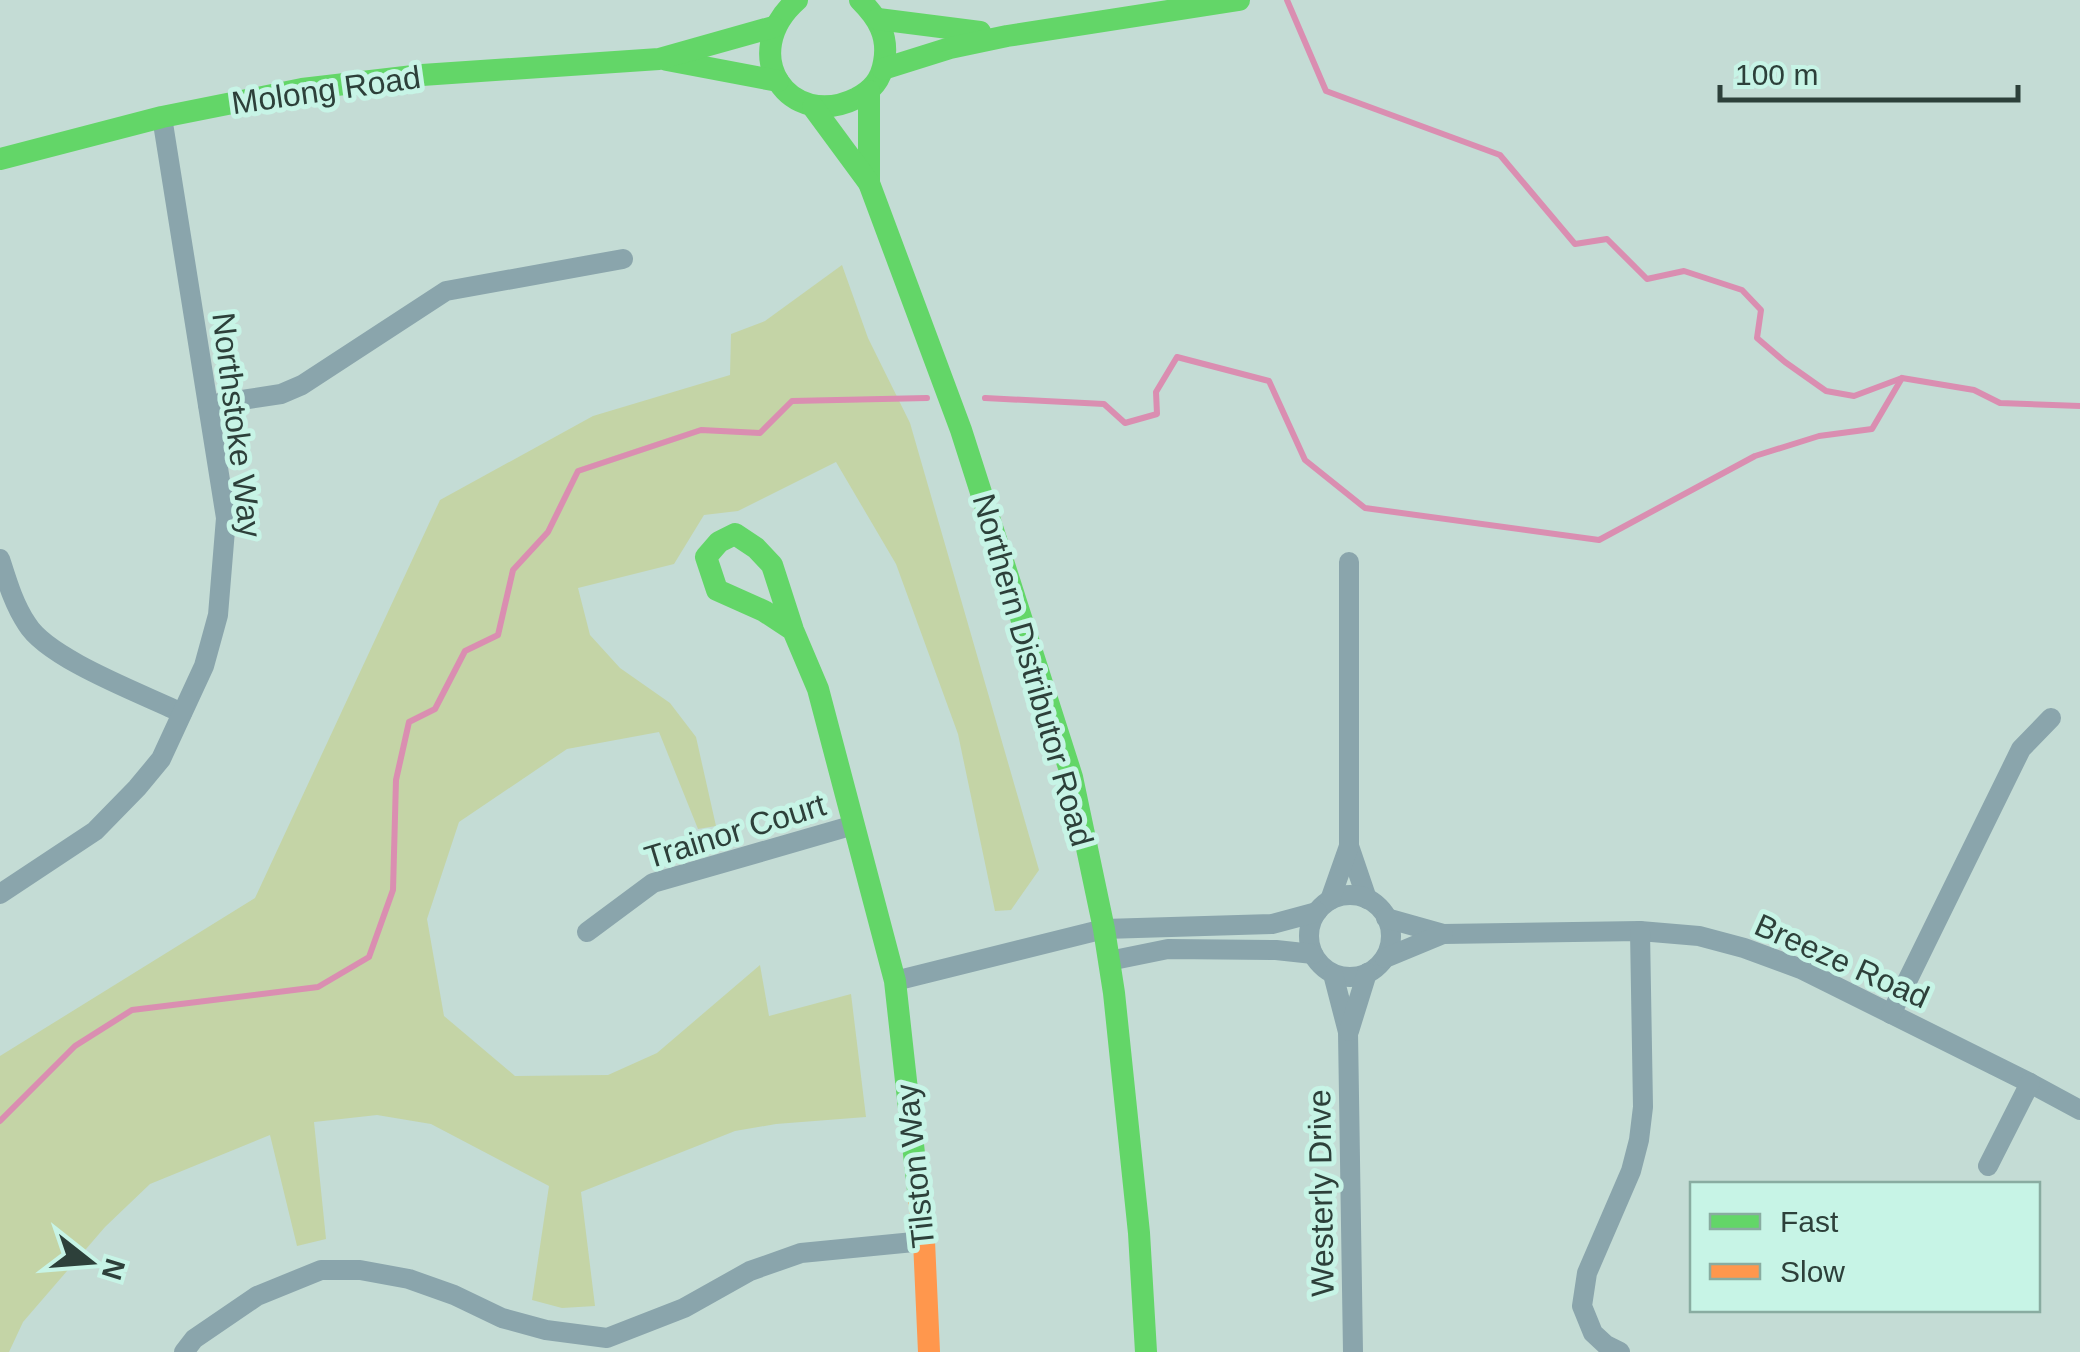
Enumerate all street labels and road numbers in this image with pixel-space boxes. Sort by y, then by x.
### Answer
street label: Molong Road [229,59,423,121]
street label: Northstoke Way [205,310,269,540]
street label: Northern Distributor Road [965,490,1101,850]
street label: Trainor Court [640,786,830,876]
street label: Breeze Road [1749,907,1935,1015]
street label: Tilston Way [888,1082,942,1250]
street label: Westerly Drive [1301,1089,1341,1297]

